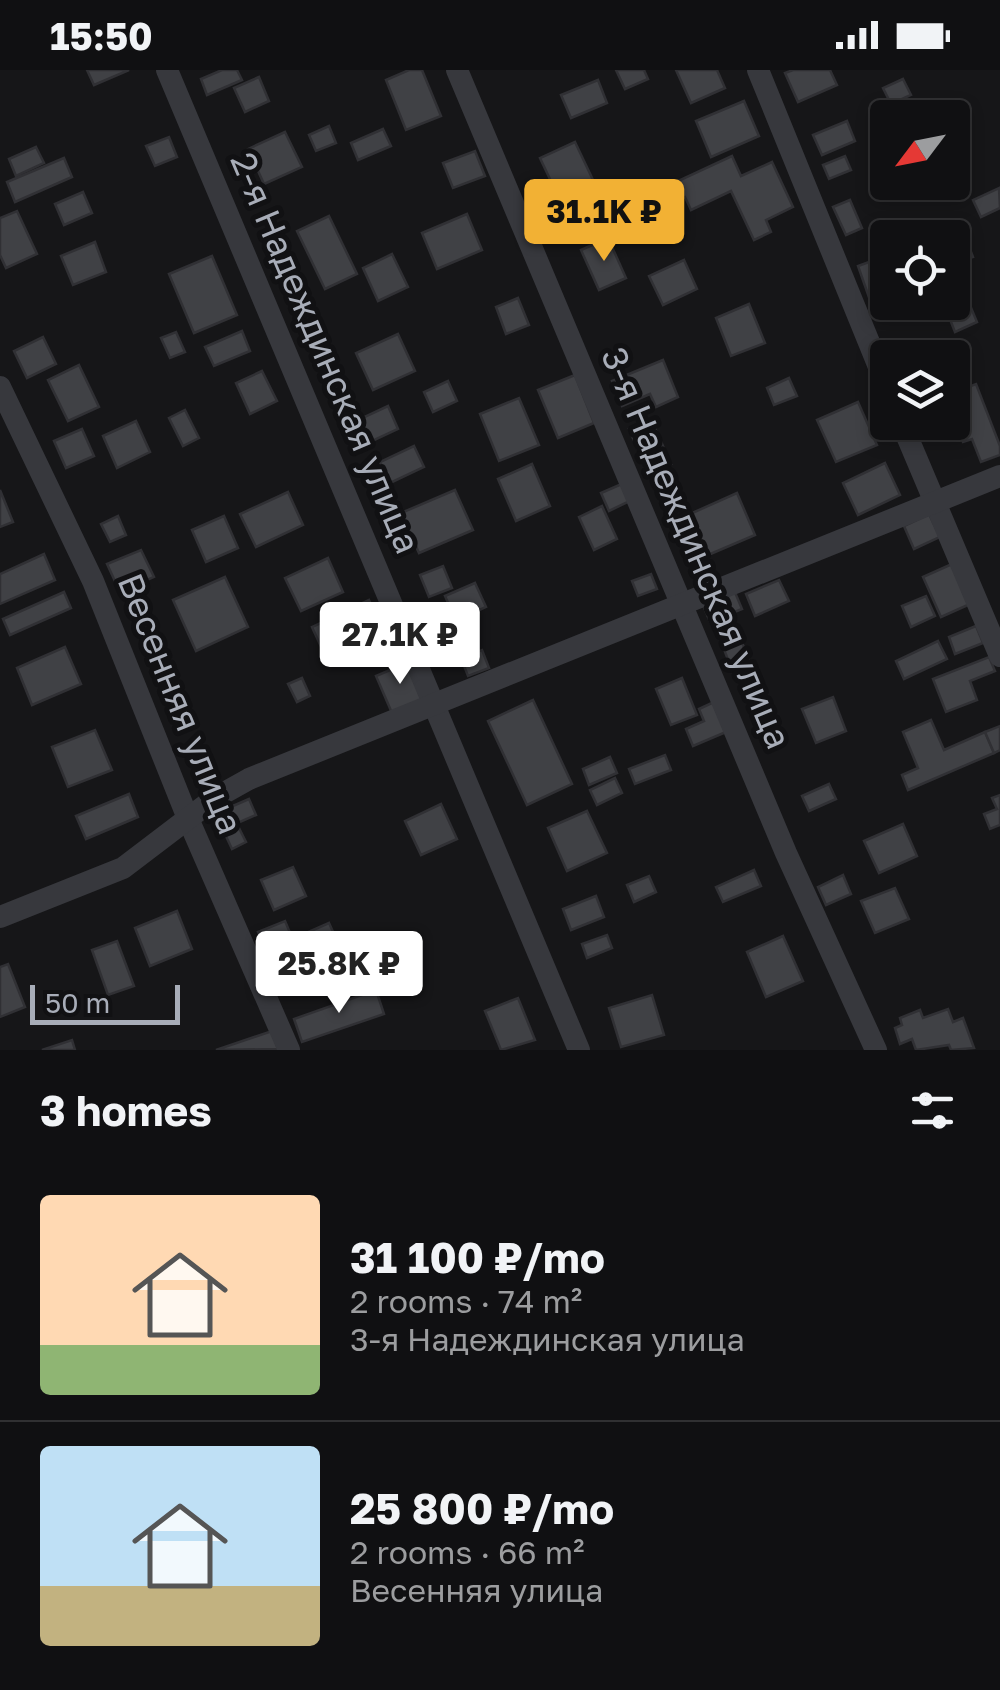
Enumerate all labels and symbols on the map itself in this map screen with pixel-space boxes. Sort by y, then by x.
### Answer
north arrow [870,100,970,200]
street label: 2-я Надеждинская улица [222,146,430,559]
pin: 31.1K ₽ [512,179,696,264]
street label: 3-я Надеждинская улица [593,341,801,755]
street label: Весенняя улица [110,567,252,840]
pin: 27.1K ₽ [308,602,492,687]
pin: 25.8K ₽ [247,931,431,1016]
scale bar [30,980,180,1024]

